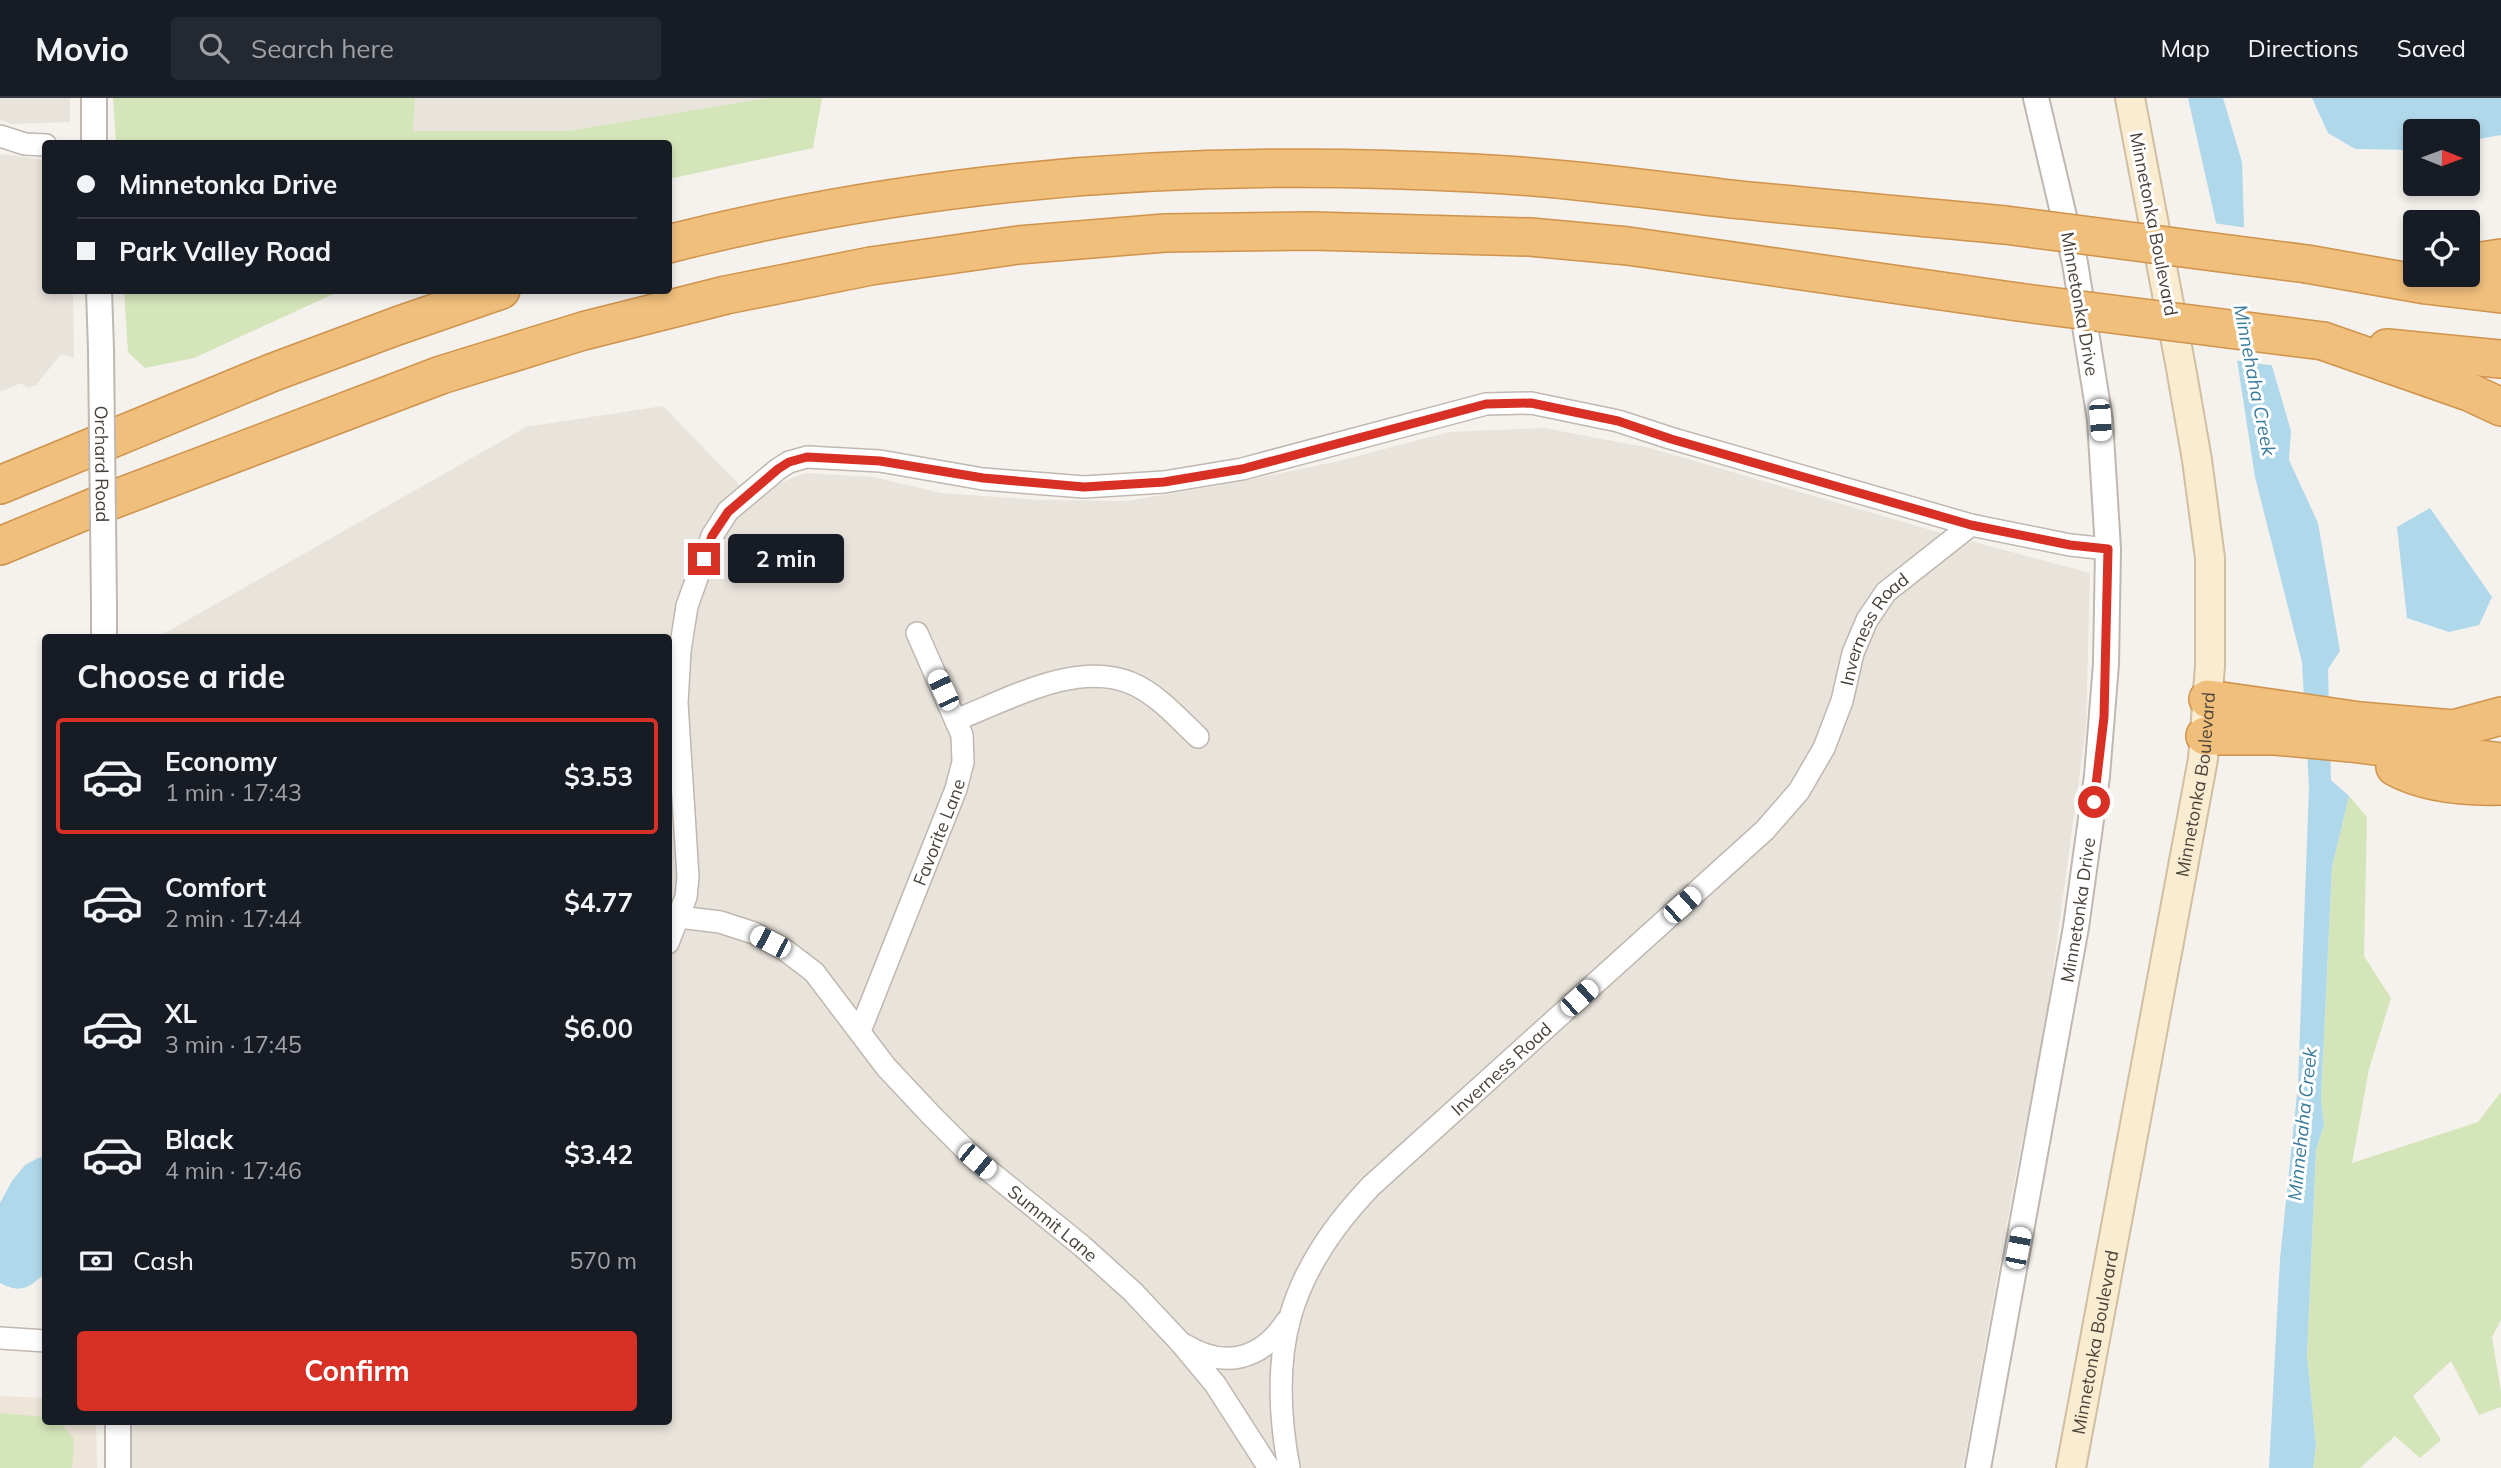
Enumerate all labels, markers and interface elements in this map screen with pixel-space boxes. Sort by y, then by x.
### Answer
search box [171,17,661,80]
text: Movio [35,28,129,69]
icon: search [195,29,233,67]
text: Search here [251,32,394,65]
text: Map [2160,33,2210,63]
text: Directions [2248,33,2359,63]
text: Saved [2397,33,2466,63]
north arrow [2403,119,2480,196]
map controls [2403,119,2480,287]
street label: Minnetonka Boulevard [2125,130,2183,318]
text: Minnetonka Drive [119,168,337,201]
button: locate [2403,210,2480,287]
street label: Minnetonka Drive [2056,230,2104,378]
text: Park Valley Road [119,235,331,268]
water label: Minnehaha Creek [2229,302,2282,459]
car [2089,398,2112,442]
street label: Orchard Road [90,405,115,522]
callout: 2 min [728,534,844,584]
route end [688,543,720,575]
text: 2 min [756,544,816,573]
street label: Inverness Road [1834,567,1913,688]
text: Choose a ride [77,656,285,696]
car [925,667,962,713]
street label: Minnetonka Boulevard [2170,691,2219,879]
icon: car [81,745,144,808]
text: Economy [165,745,277,778]
text: $3.53 [564,760,633,793]
street label: Favorite Lane [907,776,970,889]
text: 1 min · 17:43 [165,778,302,807]
route start [2078,786,2110,818]
street label: Minnetonka Drive [2055,836,2100,984]
icon: car [81,871,144,934]
text: Comfort [165,871,266,904]
car [1660,883,1705,927]
text: $4.77 [564,886,633,919]
text: 2 min · 17:44 [165,904,302,933]
car [747,923,794,961]
car [1557,976,1602,1020]
icon: car [81,997,144,1060]
text: XL [165,997,197,1030]
text: $6.00 [564,1012,633,1045]
street label: Inverness Road [1446,1017,1556,1120]
text: 3 min · 17:45 [165,1030,302,1059]
water label: Minnehaha Creek [2282,1045,2322,1202]
icon: car [81,1123,144,1186]
text: Black [165,1123,233,1156]
text: $3.42 [564,1138,633,1171]
car [955,1139,1000,1183]
text: 4 min · 17:46 [165,1156,302,1185]
street label: Summit Lane [1003,1179,1103,1266]
car [2004,1225,2033,1271]
icon: cash [77,1242,115,1280]
text: Cash [133,1244,194,1277]
text: 570 m [569,1246,637,1275]
street label: Minnetonka Boulevard [2066,1248,2123,1436]
button: Confirm [77,1331,637,1411]

